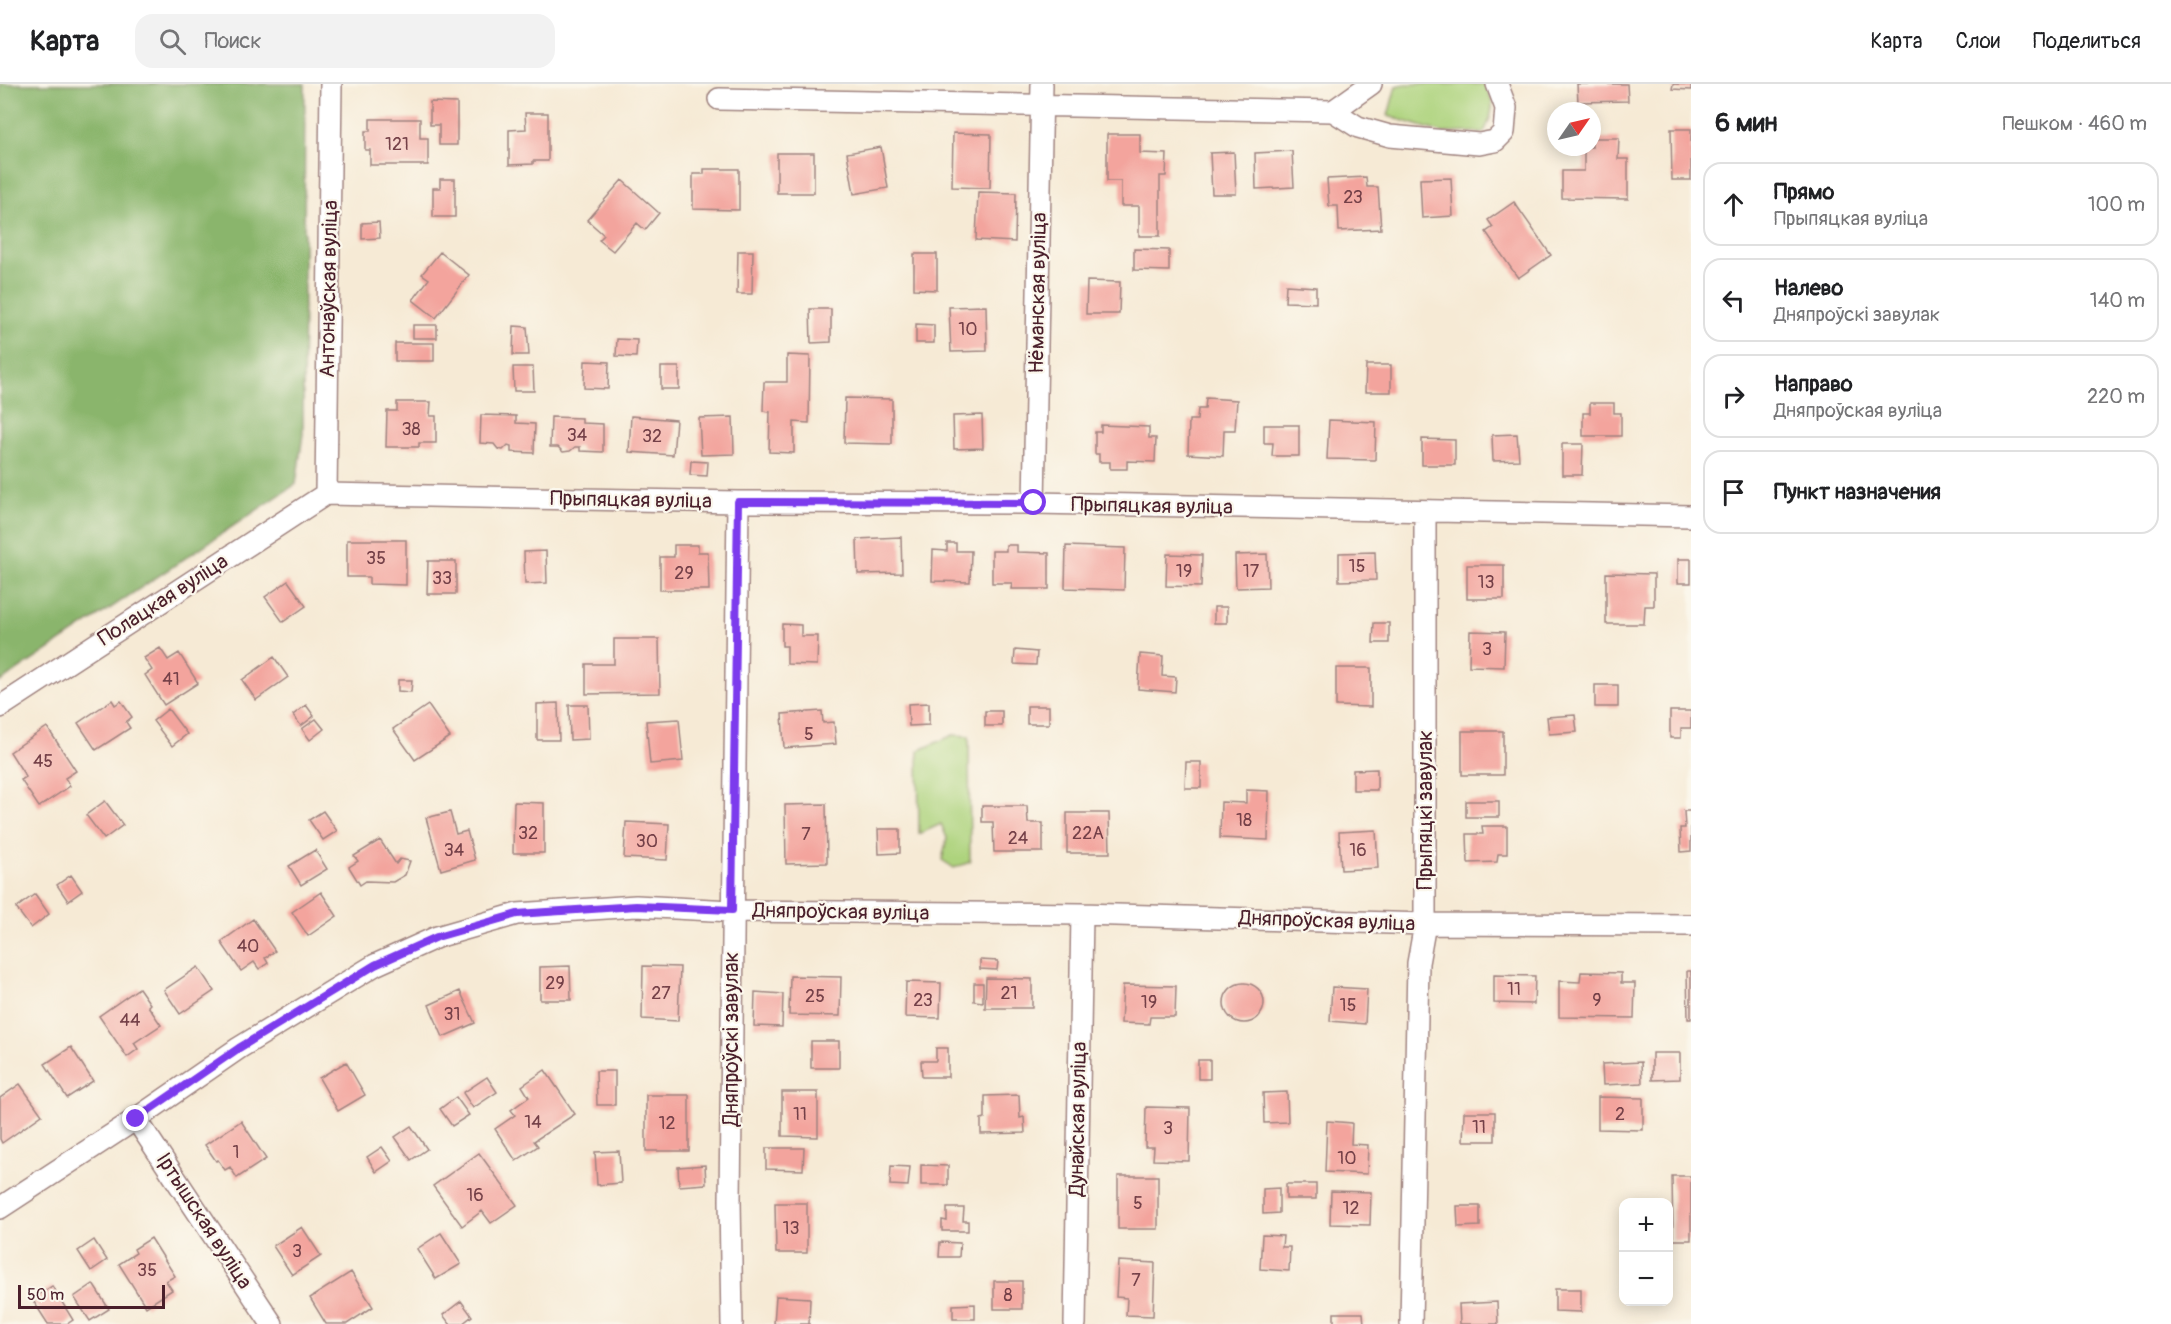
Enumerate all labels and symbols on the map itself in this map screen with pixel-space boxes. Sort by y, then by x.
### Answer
north arrow [1547,102,1601,156]
house number: 121 [385,133,409,156]
house number: 23 [1343,186,1363,209]
street label: Антонаўская вуліца [314,200,344,378]
street label: Нёманская вуліца [1023,212,1053,374]
house number: 10 [958,318,978,341]
house number: 38 [401,418,421,441]
house number: 34 [567,424,588,447]
house number: 32 [642,425,662,448]
street label: Прыпяцкая вуліца [550,485,712,515]
route start [1020,489,1046,515]
street label: Прыпяцкая вуліца [1071,491,1233,521]
house number: 35 [366,547,386,570]
street label: Полацкая вуліца [93,548,233,652]
house number: 15 [1349,555,1365,578]
house number: 19 [1176,560,1192,583]
house number: 17 [1243,560,1260,583]
house number: 29 [674,562,694,585]
house number: 33 [432,567,452,590]
house number: 13 [1477,571,1495,594]
house number: 3 [1482,638,1492,661]
house number: 41 [162,668,180,691]
house number: 5 [804,723,814,746]
street label: Прыпяцкі завулак [1412,730,1439,890]
house number: 45 [33,750,53,773]
house number: 18 [1236,809,1252,832]
house number: 32 [518,822,538,845]
house number: 22А [1072,822,1104,845]
house number: 7 [801,823,811,846]
house number: 24 [1008,827,1029,850]
house number: 30 [636,830,658,853]
house number: 34 [444,839,465,862]
house number: 16 [1349,839,1367,862]
street label: Дняпроўская вуліца [751,897,930,927]
street label: Дняпроўская вуліца [1237,904,1416,938]
house number: 40 [237,935,259,958]
street label: Дняпроўскі завулак [718,952,745,1127]
house number: 29 [545,972,565,995]
house number: 11 [1507,978,1521,1001]
house number: 27 [651,982,671,1005]
house number: 21 [1000,982,1018,1005]
house number: 25 [805,985,825,1008]
house number: 23 [913,989,933,1012]
house number: 9 [1592,989,1602,1012]
house number: 19 [1141,991,1157,1014]
house number: 15 [1340,994,1356,1017]
house number: 31 [443,1003,461,1026]
house number: 44 [120,1009,141,1032]
street label: Дунайская вуліца [1063,1041,1093,1198]
house number: 11 [793,1103,807,1126]
house number: 2 [1615,1103,1625,1126]
route end [122,1105,148,1131]
house number: 14 [524,1111,542,1134]
house number: 12 [658,1112,676,1135]
house number: 11 [1472,1116,1486,1139]
house number: 3 [1163,1117,1173,1140]
house number: 1 [232,1141,240,1164]
house number: 10 [1337,1147,1357,1170]
street label: Іртышская вуліца [150,1148,258,1294]
house number: 16 [466,1184,484,1207]
house number: 5 [1133,1192,1143,1215]
house number: 12 [1342,1197,1360,1220]
house number: 13 [782,1217,800,1240]
house number: 3 [292,1240,302,1263]
house number: 35 [137,1259,157,1282]
house number: 7 [1131,1269,1141,1292]
scale bar [18,1282,165,1310]
house number: 8 [1003,1284,1013,1307]

